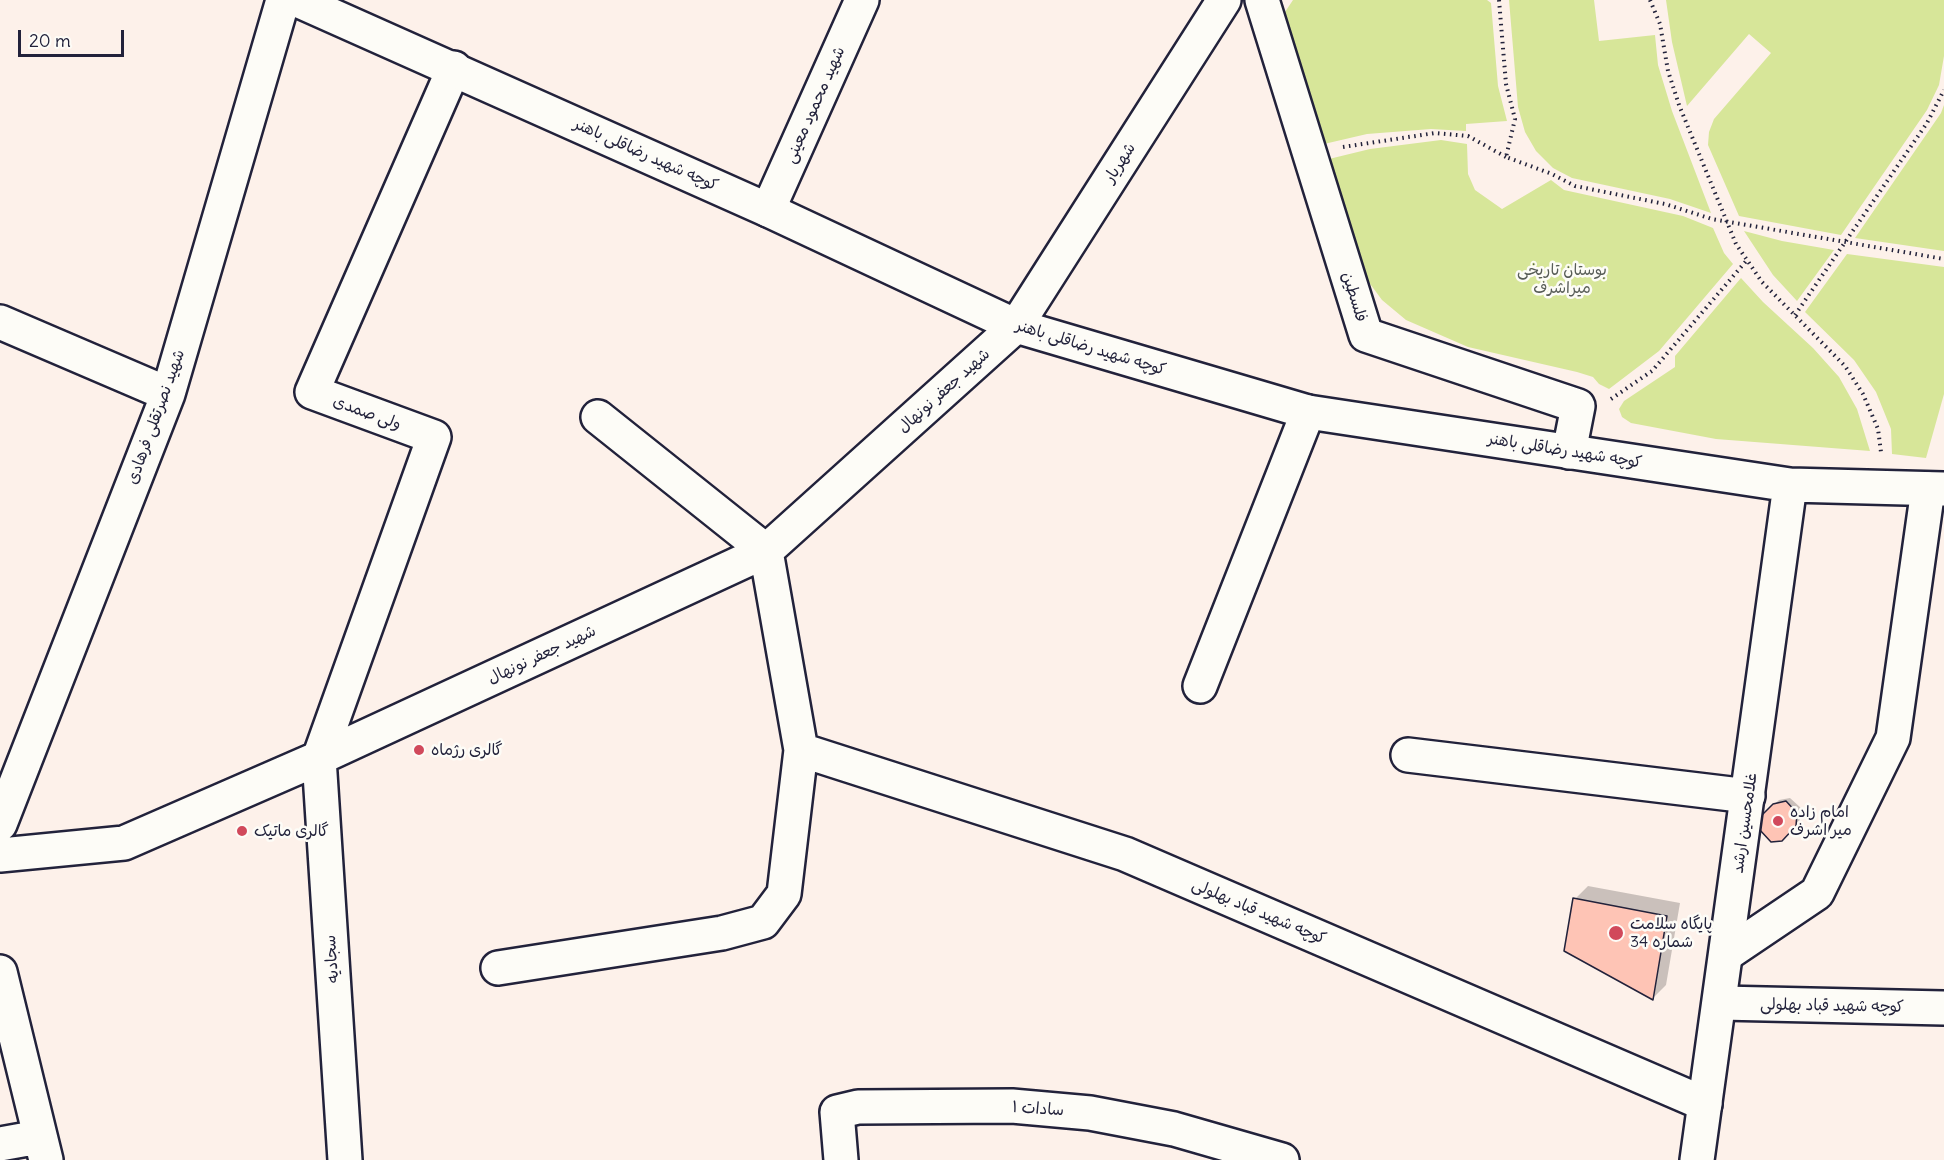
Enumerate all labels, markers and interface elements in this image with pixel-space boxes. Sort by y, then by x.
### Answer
scale bar [21,18,128,56]
text: 20 m [29,29,71,52]
street label: شهید محمود معینی [781,44,849,166]
street label: کوچه شهید رضاقلی باهنر [571,115,721,195]
street label: شهریار [1100,140,1140,186]
park label: بوستان تاریخی میراشرف [1517,260,1607,298]
street label: فلسطین [1337,270,1371,324]
street label: کوچه شهید رضاقلی باهنر [1014,316,1168,380]
street label: شهید جعفر نونهال [894,345,994,437]
street label: شهید نصرتقلی فرهادی [123,347,189,487]
street label: ولی صمدی [330,392,404,434]
street label: کوچه شهید رضاقلی باهنر [1487,429,1643,473]
street label: شهید جعفر نونهال [485,622,599,688]
place label: گالری رژماه [431,740,503,760]
marker: گالری رژماه [412,743,426,757]
street label: غلامحسین ارشد [1728,771,1762,875]
place label: امام زاده میر اشرف [1790,802,1852,840]
marker: امام زاده میر اشرف [1771,814,1785,828]
place label: گالری ماتیک [254,821,329,841]
marker: گالری ماتیک [235,824,249,838]
street label: کوچه شهید قباد بهلولی [1189,875,1329,949]
place label: پایگاه سلامت شماره 34 [1630,914,1712,952]
marker: پایگاه سلامت شماره 34 [1607,924,1625,942]
street label: سجادیه [321,934,343,984]
street label: کوچه شهید قباد بهلولی [1760,995,1904,1017]
street label: سادات ۱ [1011,1098,1065,1120]

